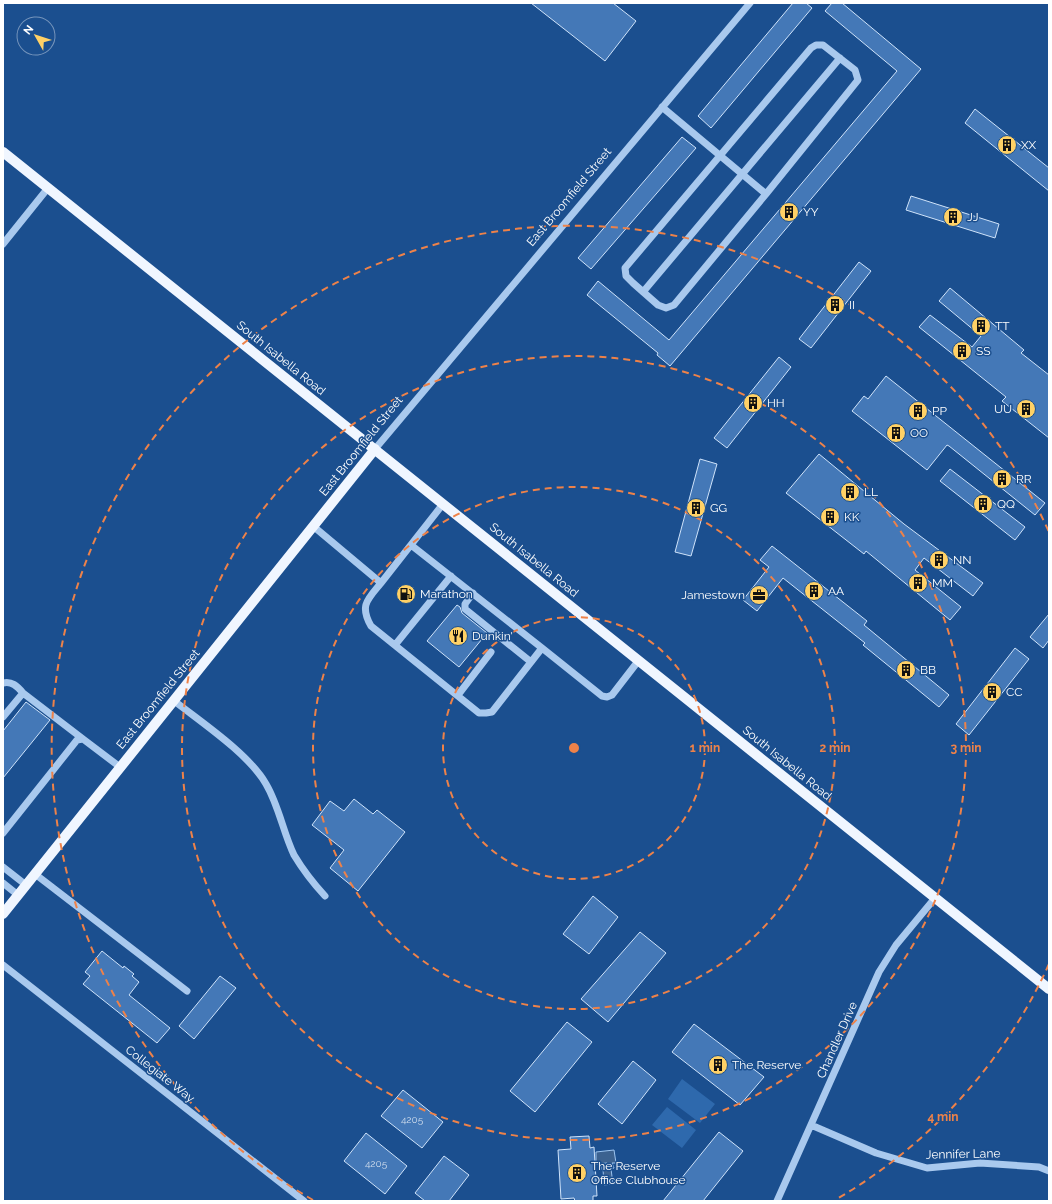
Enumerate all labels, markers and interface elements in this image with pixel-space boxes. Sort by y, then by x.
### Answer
north arrow [16,16,56,56]
text: N [21,23,36,37]
building icon: XX [996,134,1018,156]
place label: XX [1021,138,1037,152]
street label: East Broomfield Street [524,145,614,249]
building icon: YY [778,201,800,223]
place label: YY [803,205,819,219]
building icon: JJ [942,206,964,228]
place label: JJ [967,210,978,224]
building icon: II [824,294,846,316]
place label: II [849,298,855,312]
building icon: TT [970,315,992,337]
street label: South Isabella Road [234,318,328,398]
place label: TT [995,319,1010,333]
building icon: SS [951,340,973,362]
place label: SS [976,344,991,358]
building icon: HH [742,392,764,414]
street label: East Broomfield Street [317,393,405,499]
place label: HH [767,396,785,410]
building icon: UU [1015,398,1037,420]
building icon: PP [907,400,929,422]
place label: UU [994,402,1012,416]
place label: PP [932,404,947,418]
building icon: OO [885,422,907,444]
place label: OO [910,426,928,440]
building icon: RR [991,468,1013,490]
place label: RR [1016,472,1032,486]
building icon: LL [839,481,861,503]
place label: LL [864,485,878,499]
building icon: QQ [972,493,994,515]
building icon: GG [685,497,707,519]
place label: QQ [997,497,1015,511]
place label: GG [710,501,727,515]
building icon: KK [819,506,841,528]
place label: KK [844,510,860,524]
street label: South Isabella Road [487,520,581,600]
building icon: NN [928,549,950,571]
place label: NN [953,553,972,567]
building icon: MM [907,572,929,594]
place label: MM [932,576,953,590]
building icon: AA [803,580,825,602]
fuel station icon: Marathon [395,583,417,605]
office icon: Jamestown [748,584,770,606]
place label: AA [828,584,844,598]
place label: Marathon [420,587,473,601]
place label: Jamestown [681,588,745,602]
restaurant icon: Dunkin' [447,625,469,647]
place label: Dunkin' [472,629,513,643]
street label: East Broomfield Street [114,646,202,752]
building icon: BB [895,659,917,681]
place label: BB [920,663,936,677]
building icon: CC [981,681,1003,703]
place label: CC [1006,685,1022,699]
street label: South Isabella Road [740,723,834,803]
centre of rings [567,741,581,755]
text: 1 min [690,741,720,755]
text: 2 min [819,741,851,755]
text: 3 min [950,741,982,755]
street label: Chandler Drive [814,1000,860,1080]
street label: Collegiate Way [123,1043,198,1106]
building icon: The Reserve [707,1054,729,1076]
place label: The Reserve [732,1058,801,1072]
text: 4 min [927,1110,959,1124]
house number: 4205 [401,1114,424,1125]
street label: Jennifer Lane [926,1146,1000,1162]
house number: 4205 [365,1158,388,1169]
place label: The Reserve Office Clubhouse [591,1159,686,1187]
building icon: The Reserve Office Clubhouse [566,1162,588,1184]

